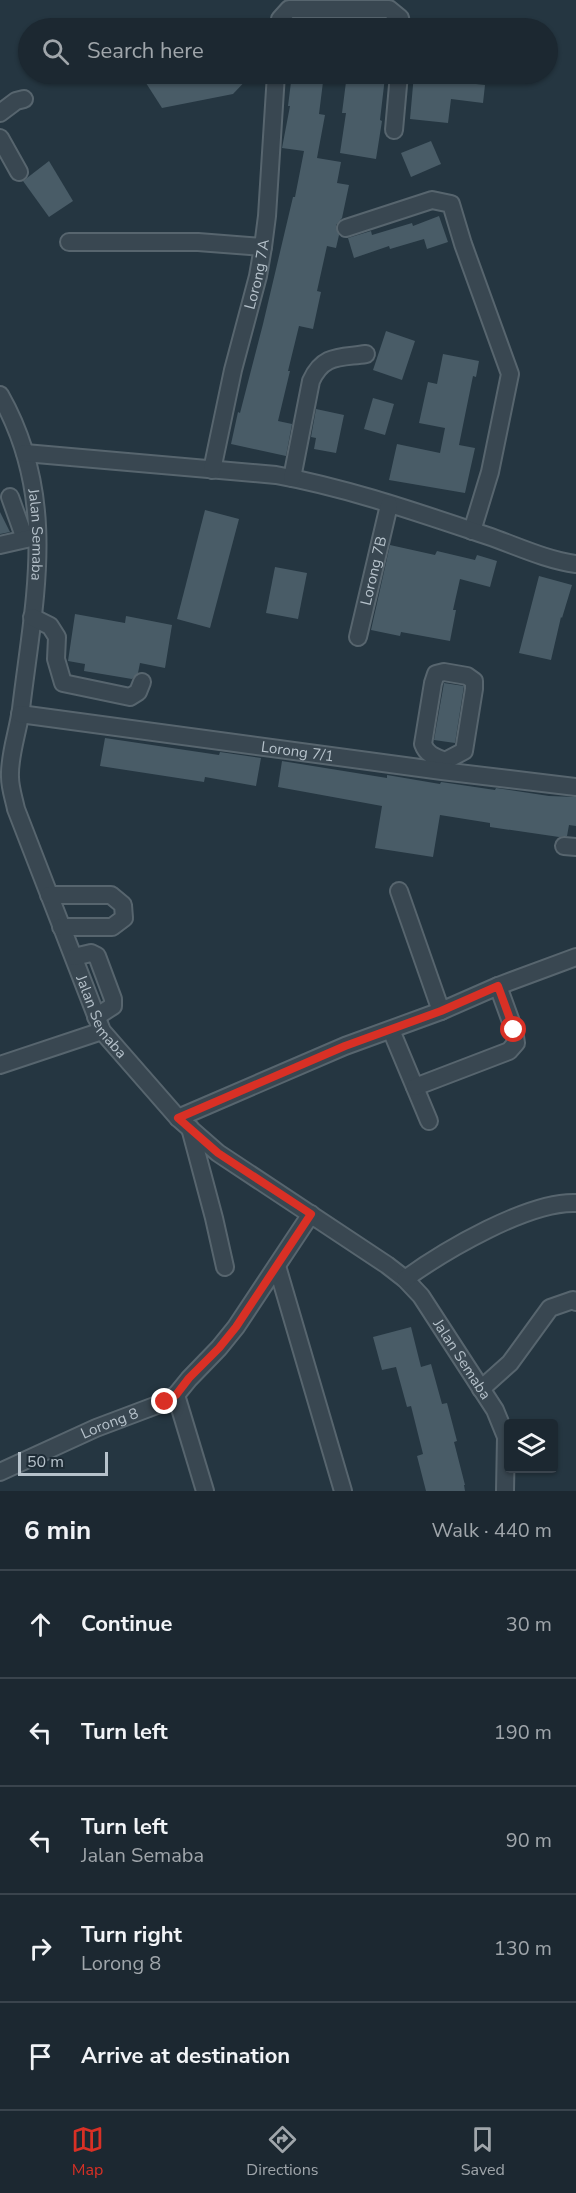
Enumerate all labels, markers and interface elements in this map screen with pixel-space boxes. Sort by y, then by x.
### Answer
search box [18,18,558,84]
icon: search [39,35,72,68]
text: Search here [87,36,204,66]
street label: Lorong 7A [240,238,274,311]
street label: Jalan Semaba [23,486,48,581]
street label: Lorong 7B [356,534,391,607]
street label: Lorong 7/1 [260,737,335,766]
street label: Jalan Semaba [71,971,131,1062]
route start [500,1016,526,1042]
street label: Jalan Semaba [428,1314,496,1403]
route end [151,1388,177,1414]
street label: Lorong 8 [78,1403,141,1444]
map controls [504,1419,558,1473]
button: layers [504,1419,558,1473]
scale bar [18,1449,108,1476]
text: 50 m [27,1451,64,1473]
text: 6 min [24,1513,91,1548]
text: Walk · 440 m [432,1517,552,1544]
icon: ahead [24,1608,57,1641]
text: Continue [81,1609,172,1639]
text: 30 m [506,1611,552,1638]
icon: left [24,1716,57,1749]
text: Turn left [81,1717,168,1747]
text: 190 m [494,1719,552,1746]
text: Turn left [81,1812,168,1842]
icon: left [24,1824,57,1857]
text: 90 m [506,1827,552,1854]
text: Jalan Semaba [81,1842,204,1869]
text: Turn right [81,1920,182,1950]
icon: right [24,1932,57,1965]
text: 130 m [494,1935,552,1962]
text: Lorong 8 [81,1950,161,1977]
icon: arrive [24,2040,57,2073]
text: Arrive at destination [81,2041,290,2071]
tab: Map [71,2123,104,2181]
tab: Directions [246,2123,318,2181]
tab: Saved [461,2123,505,2181]

